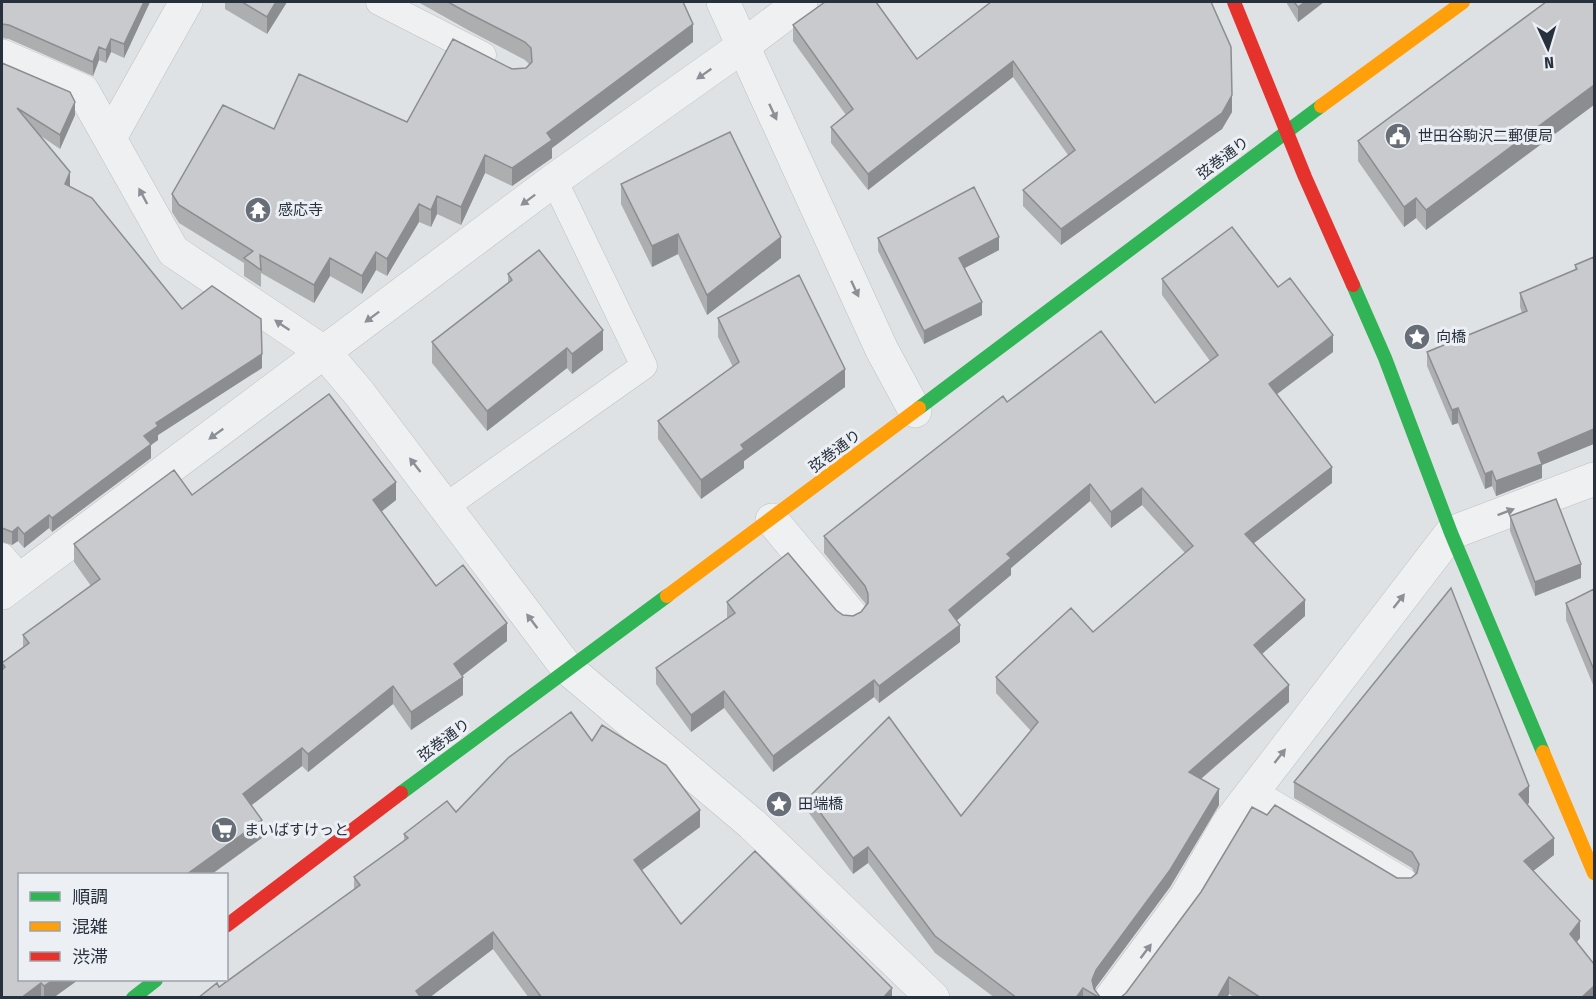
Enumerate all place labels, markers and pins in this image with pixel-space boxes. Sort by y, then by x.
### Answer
public building icon: 世田谷駒沢二郵便局 [1383,121,1413,151]
place label: 世田谷駒沢二郵便局 [1418,127,1553,145]
temple icon: 感応寺 [243,195,273,225]
place label: 感応寺 [278,201,323,219]
place icon: 向橋 [1402,322,1432,352]
place label: 向橋 [1436,328,1466,346]
place icon: 田端橋 [764,789,794,819]
place label: 田端橋 [798,795,843,813]
supermarket icon: まいばすけっと [209,815,239,845]
place label: まいばすけっと [244,821,349,839]

